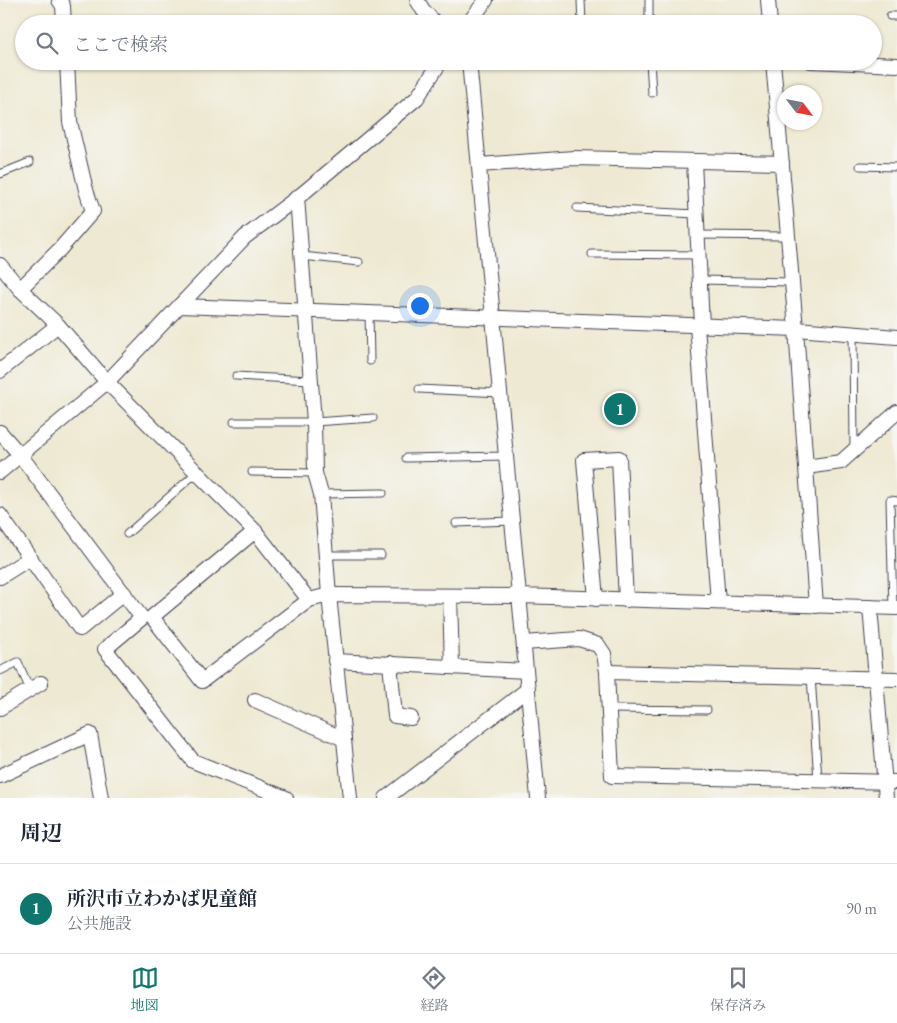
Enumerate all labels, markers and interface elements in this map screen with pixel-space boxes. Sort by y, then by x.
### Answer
search box [15,15,882,70]
icon: search [33,29,61,57]
text: ここで検索 [73,32,168,57]
north arrow [777,85,822,130]
your location [407,293,433,319]
pin: 1 [604,390,636,428]
text: 周辺 [20,819,62,846]
text: 所沢市立わかば児童館 [67,886,257,911]
text: 1 [32,898,40,919]
text: 90 m [846,898,877,919]
text: 公共施設 [67,913,131,934]
tab: 地図 [131,964,159,1014]
tab: 経路 [420,964,448,1014]
tab: 保存済み [710,964,766,1014]

